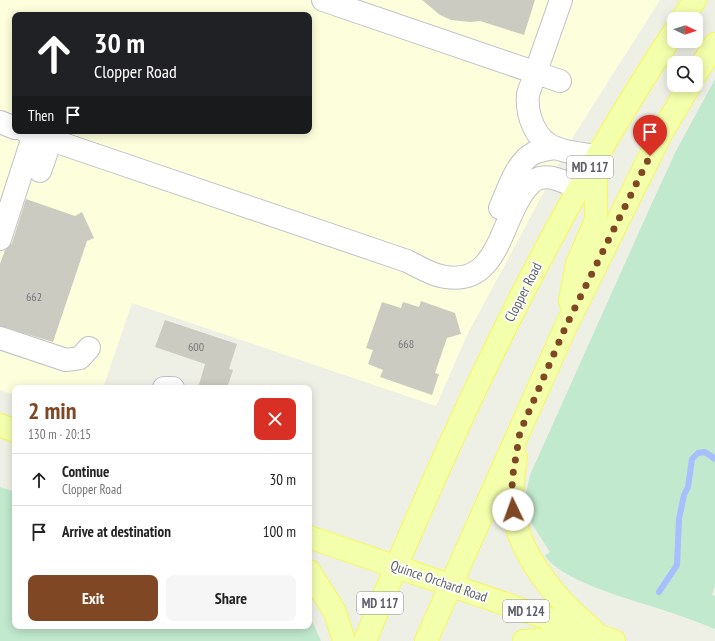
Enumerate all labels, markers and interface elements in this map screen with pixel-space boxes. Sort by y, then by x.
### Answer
north arrow [667,12,703,48]
map controls [667,12,703,92]
text: 30 m [94,24,145,61]
icon: ahead [28,28,80,80]
button: search [667,56,703,92]
text: Clopper Road [94,60,177,83]
icon: arrive [62,104,84,126]
text: Then [28,106,54,125]
pin [633,115,667,156]
icon: arrive [639,121,661,143]
road number: MD 117 [567,156,613,178]
street label: Clopper Road [500,259,546,325]
house number: 662 [26,289,42,304]
house number: 668 [398,336,414,351]
house number: 600 [188,339,204,354]
text: 2 min [28,395,76,426]
button: close [254,398,296,440]
text: 130 m · 20:15 [28,426,91,443]
text: Continue [62,462,109,481]
icon: ahead [28,469,50,491]
text: 30 m [270,470,296,489]
text: Clopper Road [62,481,122,498]
position arrow [492,489,534,531]
icon: arrive [28,521,50,543]
text: Arrive at destination [62,522,171,541]
text: 100 m [263,522,296,541]
street label: Quince Orchard Road [388,556,490,606]
button: Exit [28,575,158,621]
button: Share [166,575,296,621]
road number: MD 117 [357,592,403,614]
road number: MD 124 [503,600,549,622]

